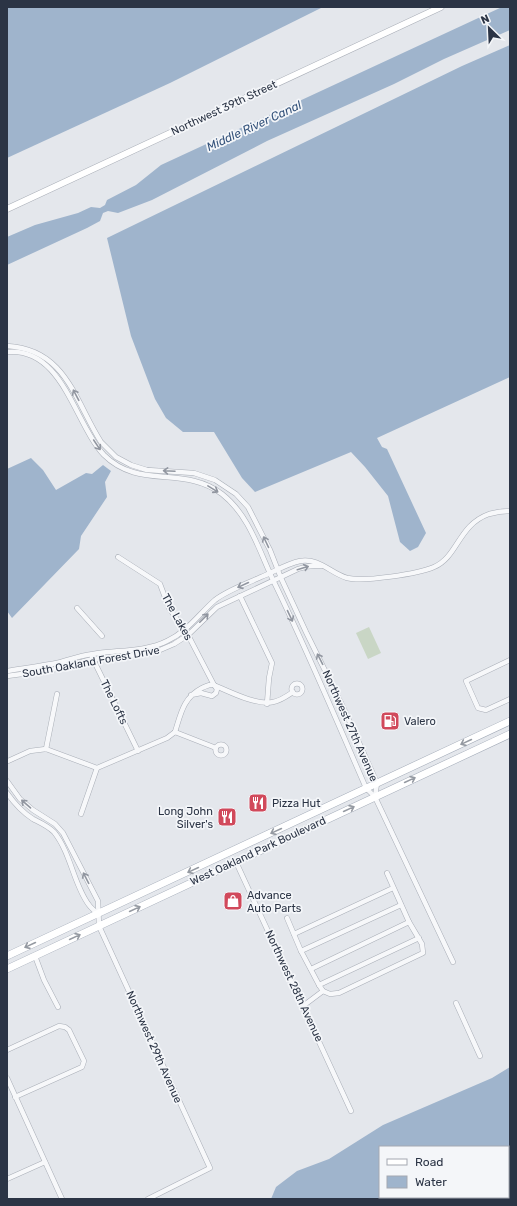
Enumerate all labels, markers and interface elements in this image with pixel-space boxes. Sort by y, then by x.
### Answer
north arrow [469,8,509,48]
text: N [479,12,491,27]
street label: Northwest 39th Street [169,77,280,138]
water label: Middle River Canal [204,97,305,154]
one-way arrow [71,389,79,401]
one-way arrow [93,439,101,450]
one-way arrow [163,467,176,474]
one-way arrow [208,484,219,493]
one-way arrow [262,536,269,548]
one-way arrow [296,564,309,571]
one-way arrow [237,582,249,590]
street label: The Lakes [159,591,195,643]
one-way arrow [287,610,294,622]
one-way arrow [199,613,209,623]
street label: South Oakland Forest Drive [21,644,161,680]
one-way arrow [315,653,323,665]
street label: Northwest 27th Avenue [320,668,380,784]
street label: The Lofts [98,678,131,727]
fuel station icon: Valero [379,710,401,732]
place label: Valero [404,715,436,728]
one-way arrow [460,739,472,746]
one-way arrow [404,776,416,783]
restaurant icon: Pizza Hut [247,792,269,814]
place label: Pizza Hut [272,797,321,810]
one-way arrow [20,799,31,808]
place label: Long John Silver's [158,805,213,831]
one-way arrow [343,805,355,812]
restaurant icon: Long John Silver's [216,806,238,828]
street label: West Oakland Park Boulevard [188,814,328,888]
one-way arrow [270,828,282,835]
one-way arrow [187,866,199,874]
one-way arrow [82,872,89,884]
place label: Advance Auto Parts [247,889,302,915]
shop icon: Advance Auto Parts [222,890,244,912]
one-way arrow [128,905,140,912]
street label: Northwest 28th Avenue [262,928,326,1044]
one-way arrow [68,933,80,940]
one-way arrow [25,942,37,950]
street label: Northwest 29th Avenue [123,989,185,1105]
legend [379,1146,509,1198]
text: Road [415,1155,443,1169]
text: Water [415,1175,447,1189]

